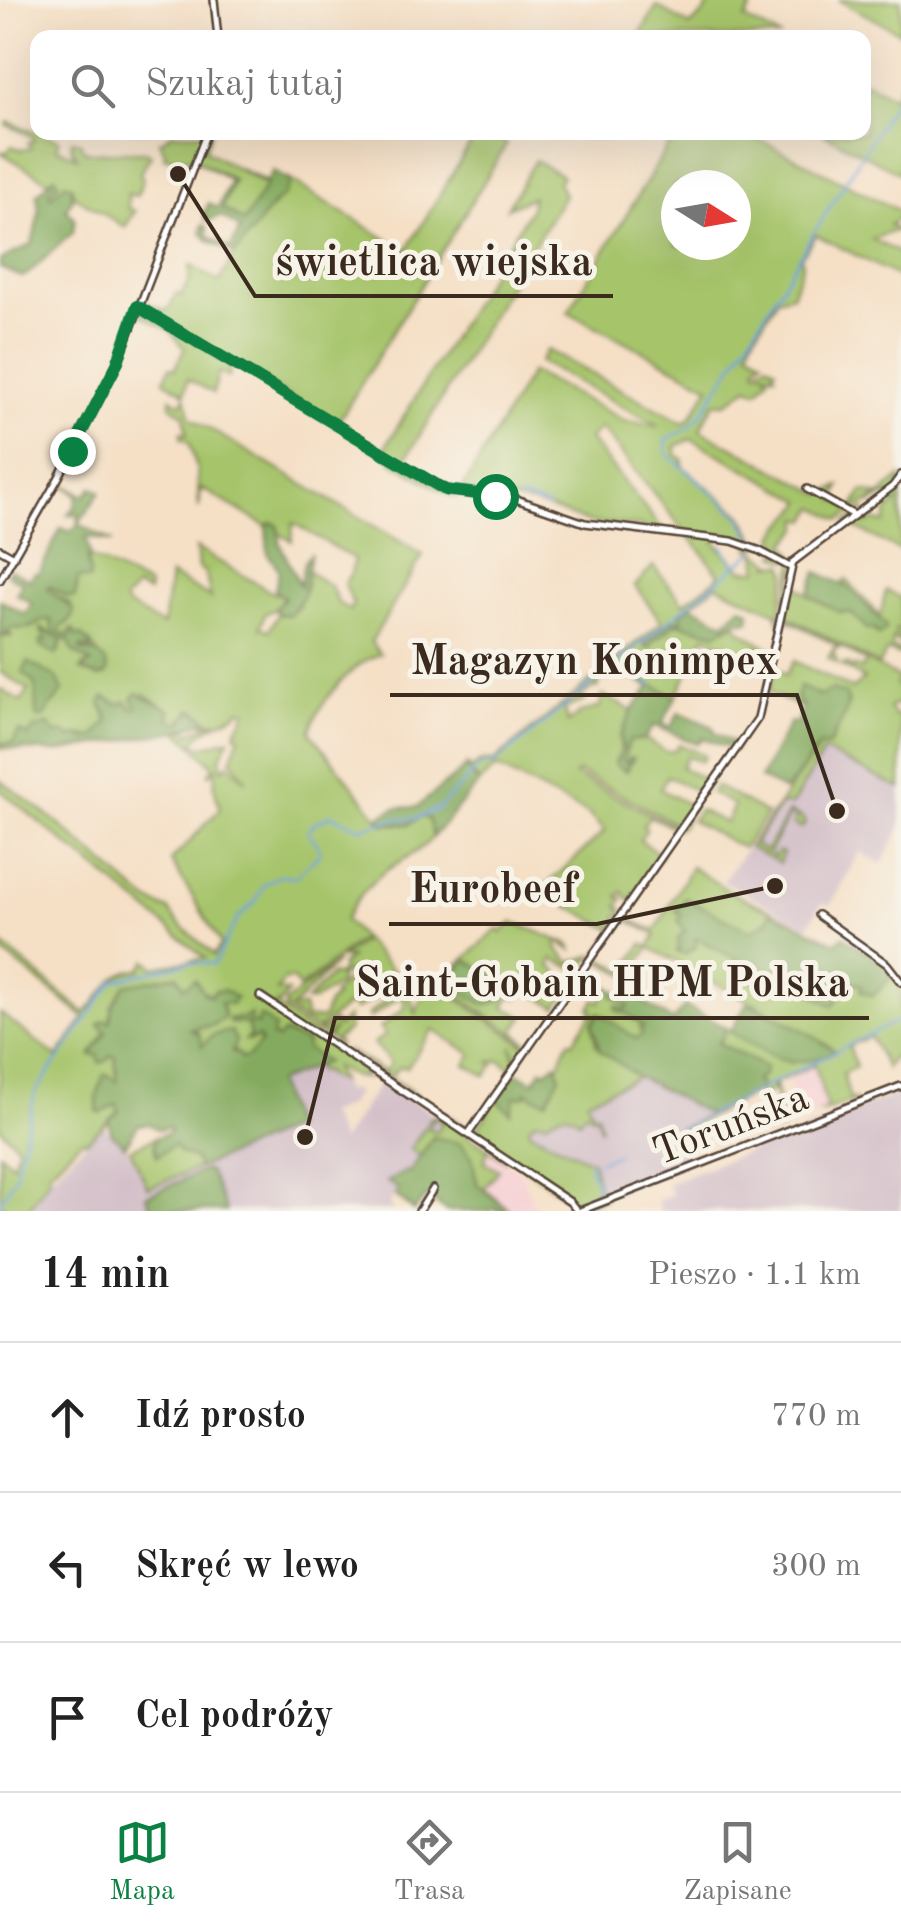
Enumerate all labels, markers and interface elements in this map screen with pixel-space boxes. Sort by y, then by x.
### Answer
search box [30,30,871,140]
icon: search [65,58,120,113]
text: Szukaj tutaj [145,66,345,104]
north arrow [661,170,751,260]
callout: świetlica wiejska [255,224,613,296]
text: świetlica wiejska [275,243,593,285]
route end [50,429,96,475]
route start [473,474,519,520]
callout: Magazyn Konimpex [390,623,797,695]
text: Magazyn Konimpex [410,642,778,684]
callout: Eurobeef [389,852,597,924]
text: Eurobeef [409,870,580,912]
callout: Saint-Gobain HPM Polska [335,946,869,1018]
text: Saint-Gobain HPM Polska [355,964,849,1006]
street label: Toruńska [648,1079,815,1175]
text: 14 min [40,1255,170,1297]
text: Pieszo · 1.1 km [648,1260,861,1292]
icon: ahead [40,1390,95,1445]
text: Idź prosto [135,1398,306,1436]
text: 770 m [771,1401,861,1433]
icon: left [40,1540,95,1595]
text: Skręć w lewo [135,1548,359,1586]
text: 300 m [771,1551,861,1583]
icon: arrive [40,1690,95,1745]
text: Cel podróży [135,1698,334,1736]
tab: Mapa [109,1815,175,1910]
tab: Trasa [394,1815,465,1910]
tab: Zapisane [684,1815,792,1910]

